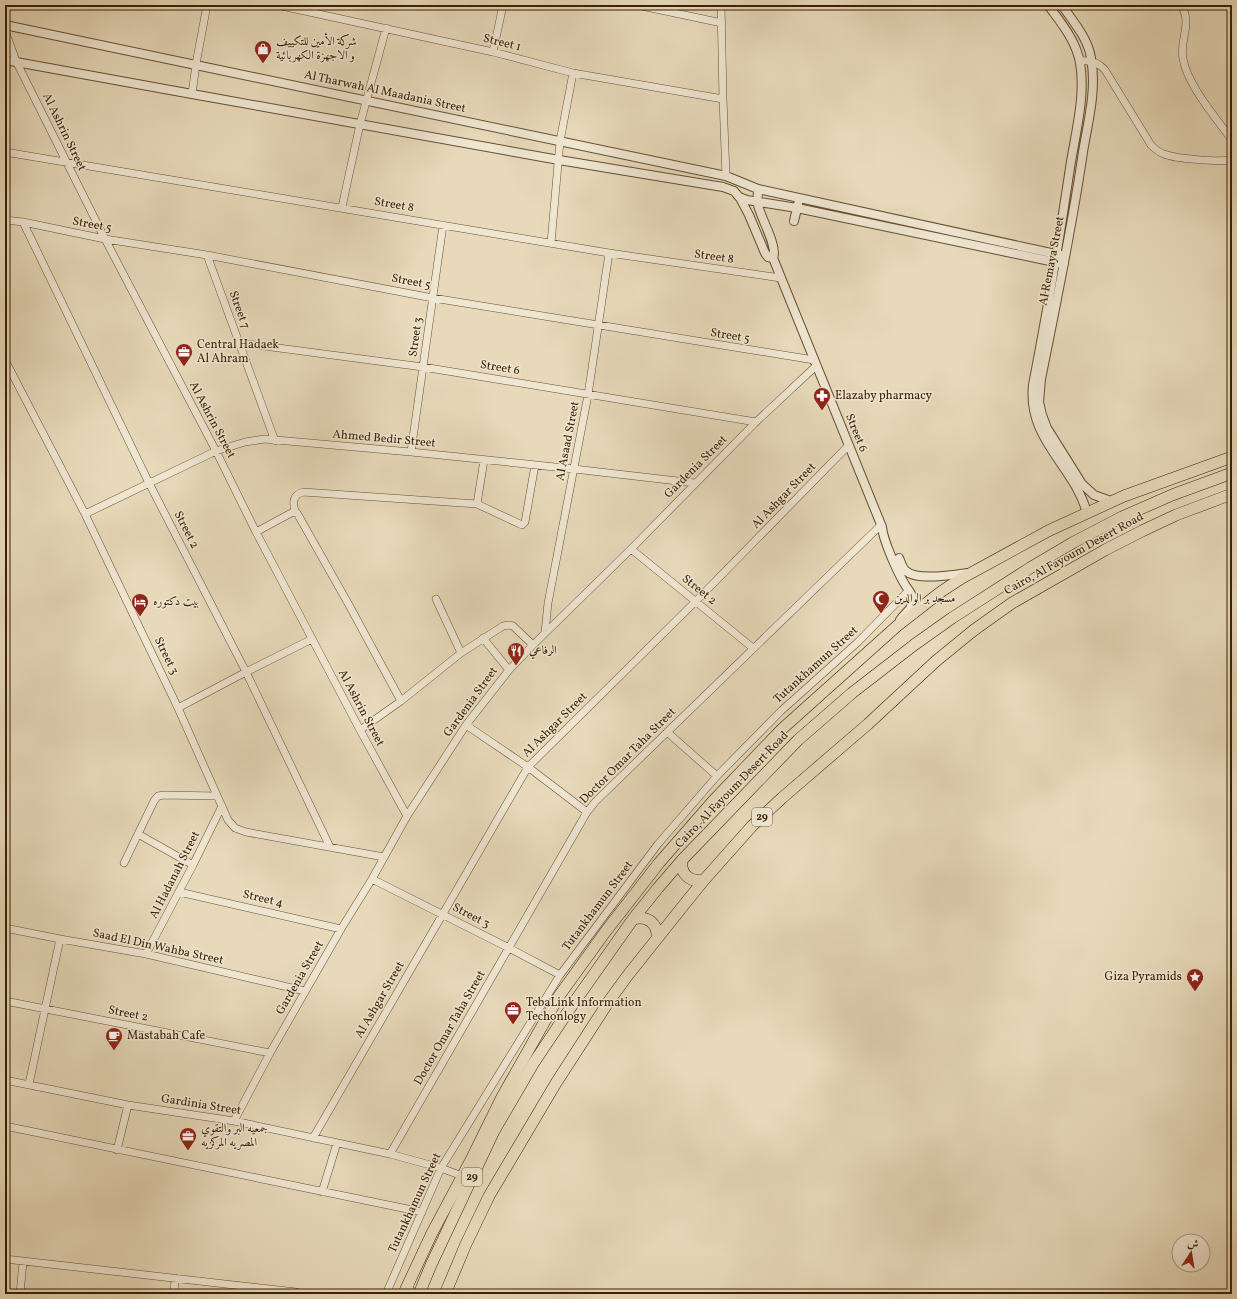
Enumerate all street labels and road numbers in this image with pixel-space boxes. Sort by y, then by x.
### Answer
street label: Street 1 [481,31,523,55]
street label: Al Tharwah Al Maadania Street [303,67,467,117]
street label: Al Ashrin Street [38,90,90,174]
street label: Street 8 [373,194,415,216]
street label: Street 5 [71,213,113,237]
street label: Al Remaya Street [1035,215,1069,307]
street label: Street 8 [693,246,735,268]
street label: Street 5 [390,270,432,294]
street label: Street 7 [225,289,253,332]
street label: Street 3 [405,316,427,358]
street label: Street 5 [709,325,751,347]
street label: Street 6 [479,357,521,379]
street label: Al Ashrin Street [185,379,239,461]
street label: Al Asaad Street [552,400,584,482]
street label: Street 6 [841,411,871,455]
street label: Ahmed Bedir Street [332,427,436,451]
street label: Gardenia Street [661,432,731,502]
street label: Al Ashgar Street [748,459,820,533]
street label: Street 2 [170,508,202,552]
street label: Cairo, Al Fayoum Desert Road [1001,509,1147,599]
street label: Street 2 [678,571,720,609]
street label: Tutankhamun Street [770,623,862,707]
street label: Street 3 [150,635,182,677]
street label: Gardenia Street [440,664,502,740]
street label: Al Ashrin Street [334,667,388,749]
street label: Al Ashgar Street [519,689,591,761]
street label: Doctor Omar Taha Street [576,704,680,808]
street label: Cairo, Al Fayoum Desert Road [672,728,792,852]
road number: 29 [752,808,772,826]
street label: Al Hadanah Street [146,828,204,922]
street label: Tutankhamun Street [559,858,637,954]
street label: Street 4 [241,887,285,911]
street label: Street 3 [450,900,492,932]
street label: Saad El Din Wahba Street [91,925,225,969]
street label: Gardenia Street [272,938,328,1018]
street label: Al Ashgar Street [352,959,408,1041]
street label: Doctor Omar Taha Street [411,968,489,1088]
street label: Street 2 [107,1002,149,1026]
street label: Gardinia Street [160,1091,242,1119]
street label: Tutankhamun Street [385,1150,445,1256]
road number: 29 [462,1168,482,1186]

